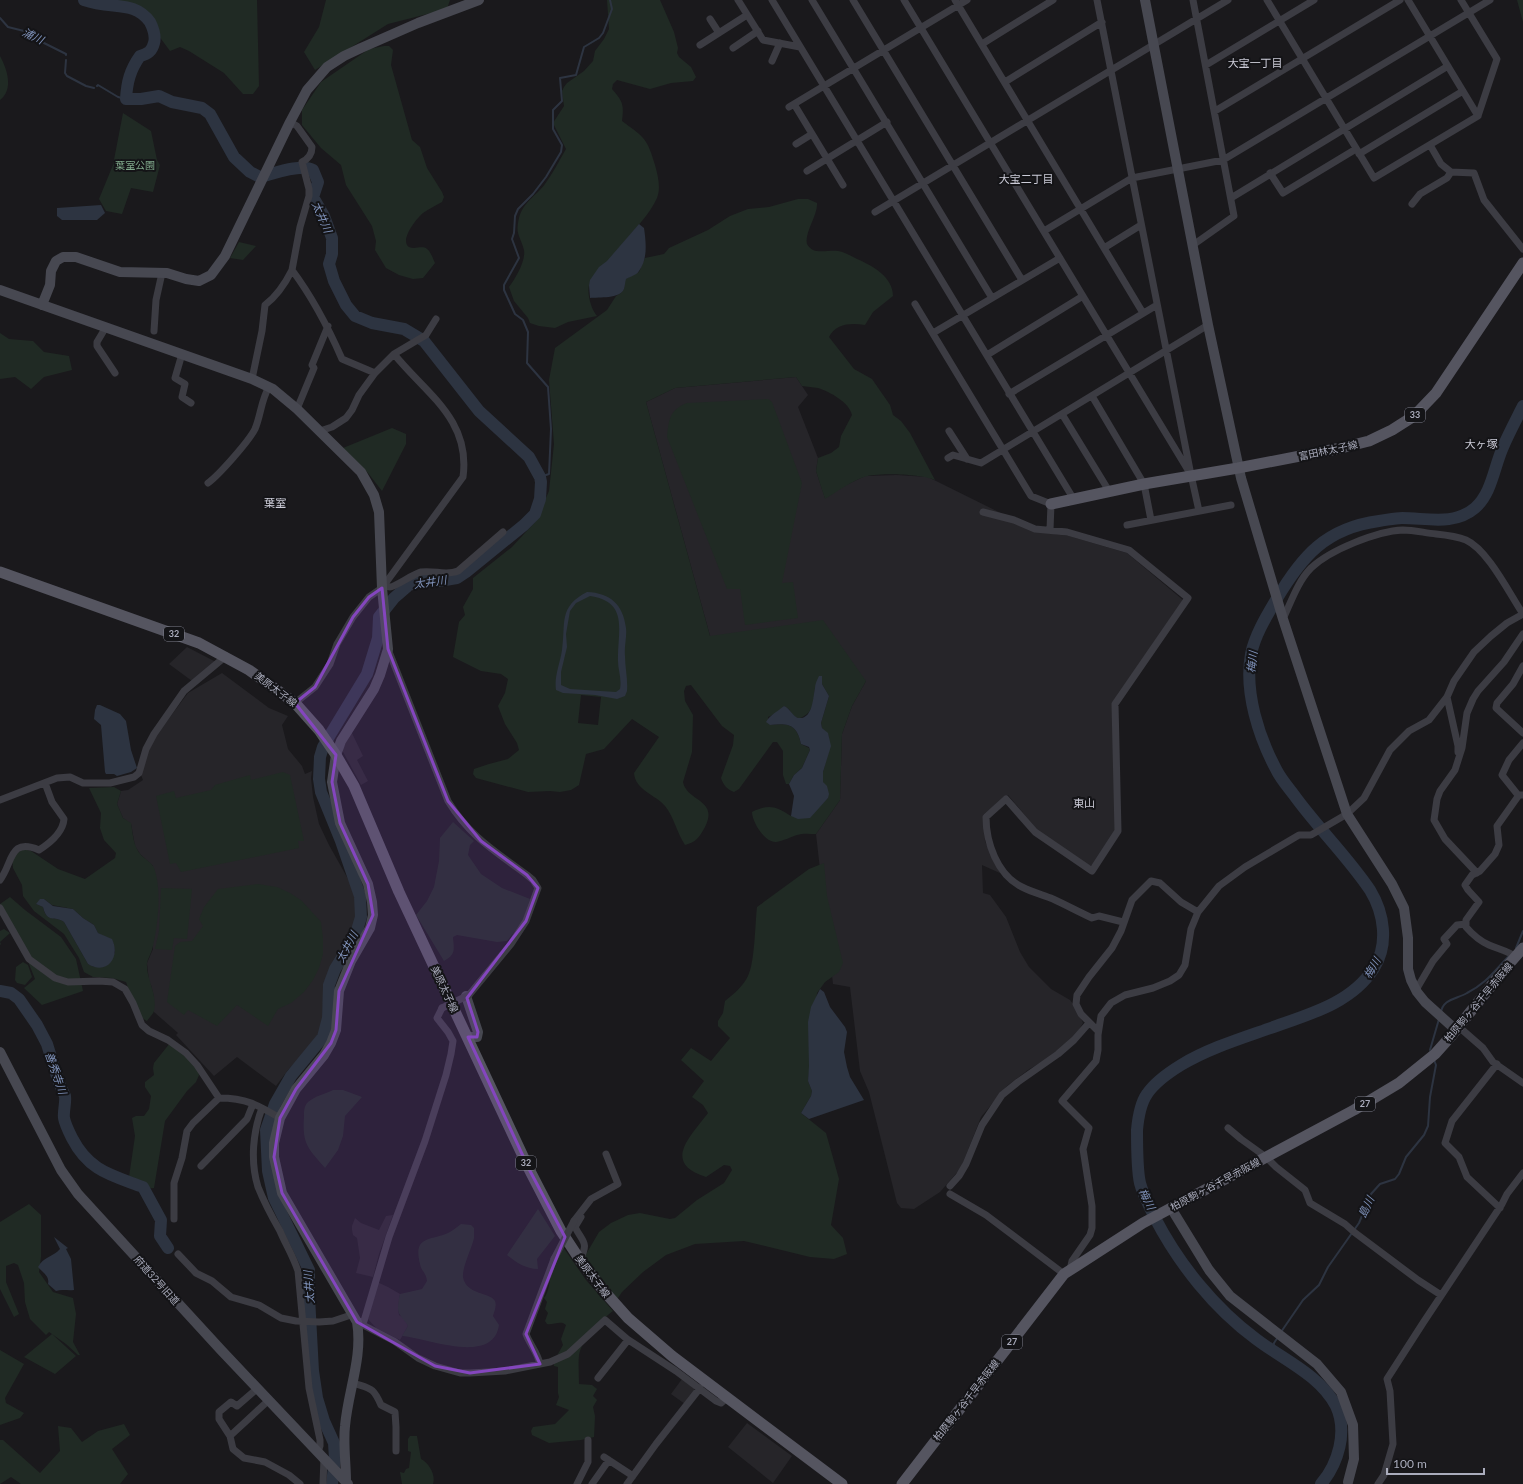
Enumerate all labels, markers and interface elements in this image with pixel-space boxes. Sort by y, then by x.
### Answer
water label: 浦川 [20,25,47,47]
district label: 大宝一丁目 [1228,56,1283,69]
park label: 葉室公園 [115,159,155,171]
district label: 大宝二丁目 [999,172,1054,185]
water label: 太井川 [310,199,336,235]
road number: 33 [1405,408,1425,422]
district label: 大ヶ塚 [1465,437,1498,450]
street label: 富田林太子線 [1297,438,1359,462]
district label: 葉室 [264,496,286,509]
water label: 太井川 [413,573,448,590]
road number: 32 [164,627,184,641]
water label: 梅川 [1244,649,1259,674]
street label: 美原太子線 [252,669,300,709]
district label: 東山 [1073,796,1095,809]
water label: 太井川 [333,928,361,964]
water label: 梅川 [1360,954,1383,981]
street label: 柏原駒ヶ谷千早赤阪線 [1441,960,1515,1044]
street label: 美原太子線 [429,964,461,1014]
water label: 善秀寺川 [43,1050,70,1097]
road number: 27 [1355,1097,1375,1111]
street label: 柏原駒ヶ谷千早赤阪線 [1168,1155,1262,1213]
road number: 32 [516,1156,536,1170]
water label: 梅川 [1137,1186,1159,1212]
water label: 島川 [1355,1193,1377,1220]
street label: 美原太子線 [573,1252,613,1300]
street label: 府道32号旧道 [132,1253,182,1307]
water label: 太井川 [301,1269,316,1304]
road number: 27 [1002,1335,1022,1349]
street label: 柏原駒ヶ谷千早赤阪線 [930,1357,1002,1443]
scale bar [1387,1450,1484,1476]
text: 100 m [1393,1456,1427,1471]

